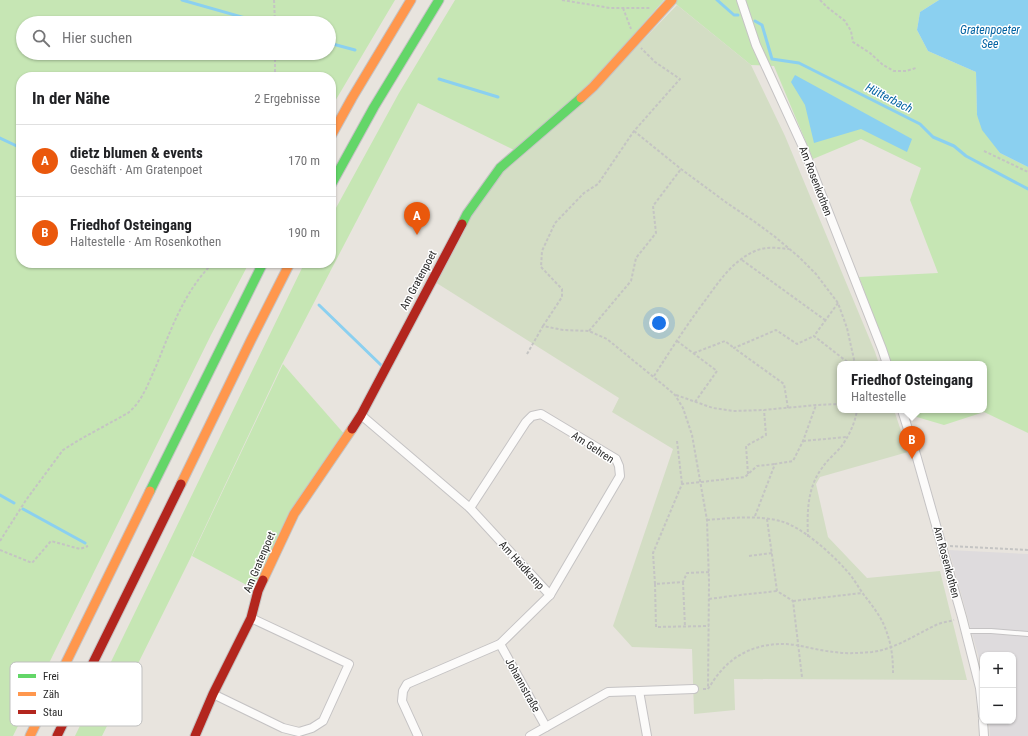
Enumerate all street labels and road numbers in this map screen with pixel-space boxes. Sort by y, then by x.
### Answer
street label: Am Rosenkothen [796,145,835,218]
street label: Am Gratenpoet [397,248,439,312]
street label: Am Gehren [569,429,616,466]
street label: Am Rosenkothen [931,525,962,599]
street label: Am Gratenpoet [241,530,278,595]
street label: Am Heidkamp [496,538,547,592]
street label: Johannstraße [502,656,543,714]

